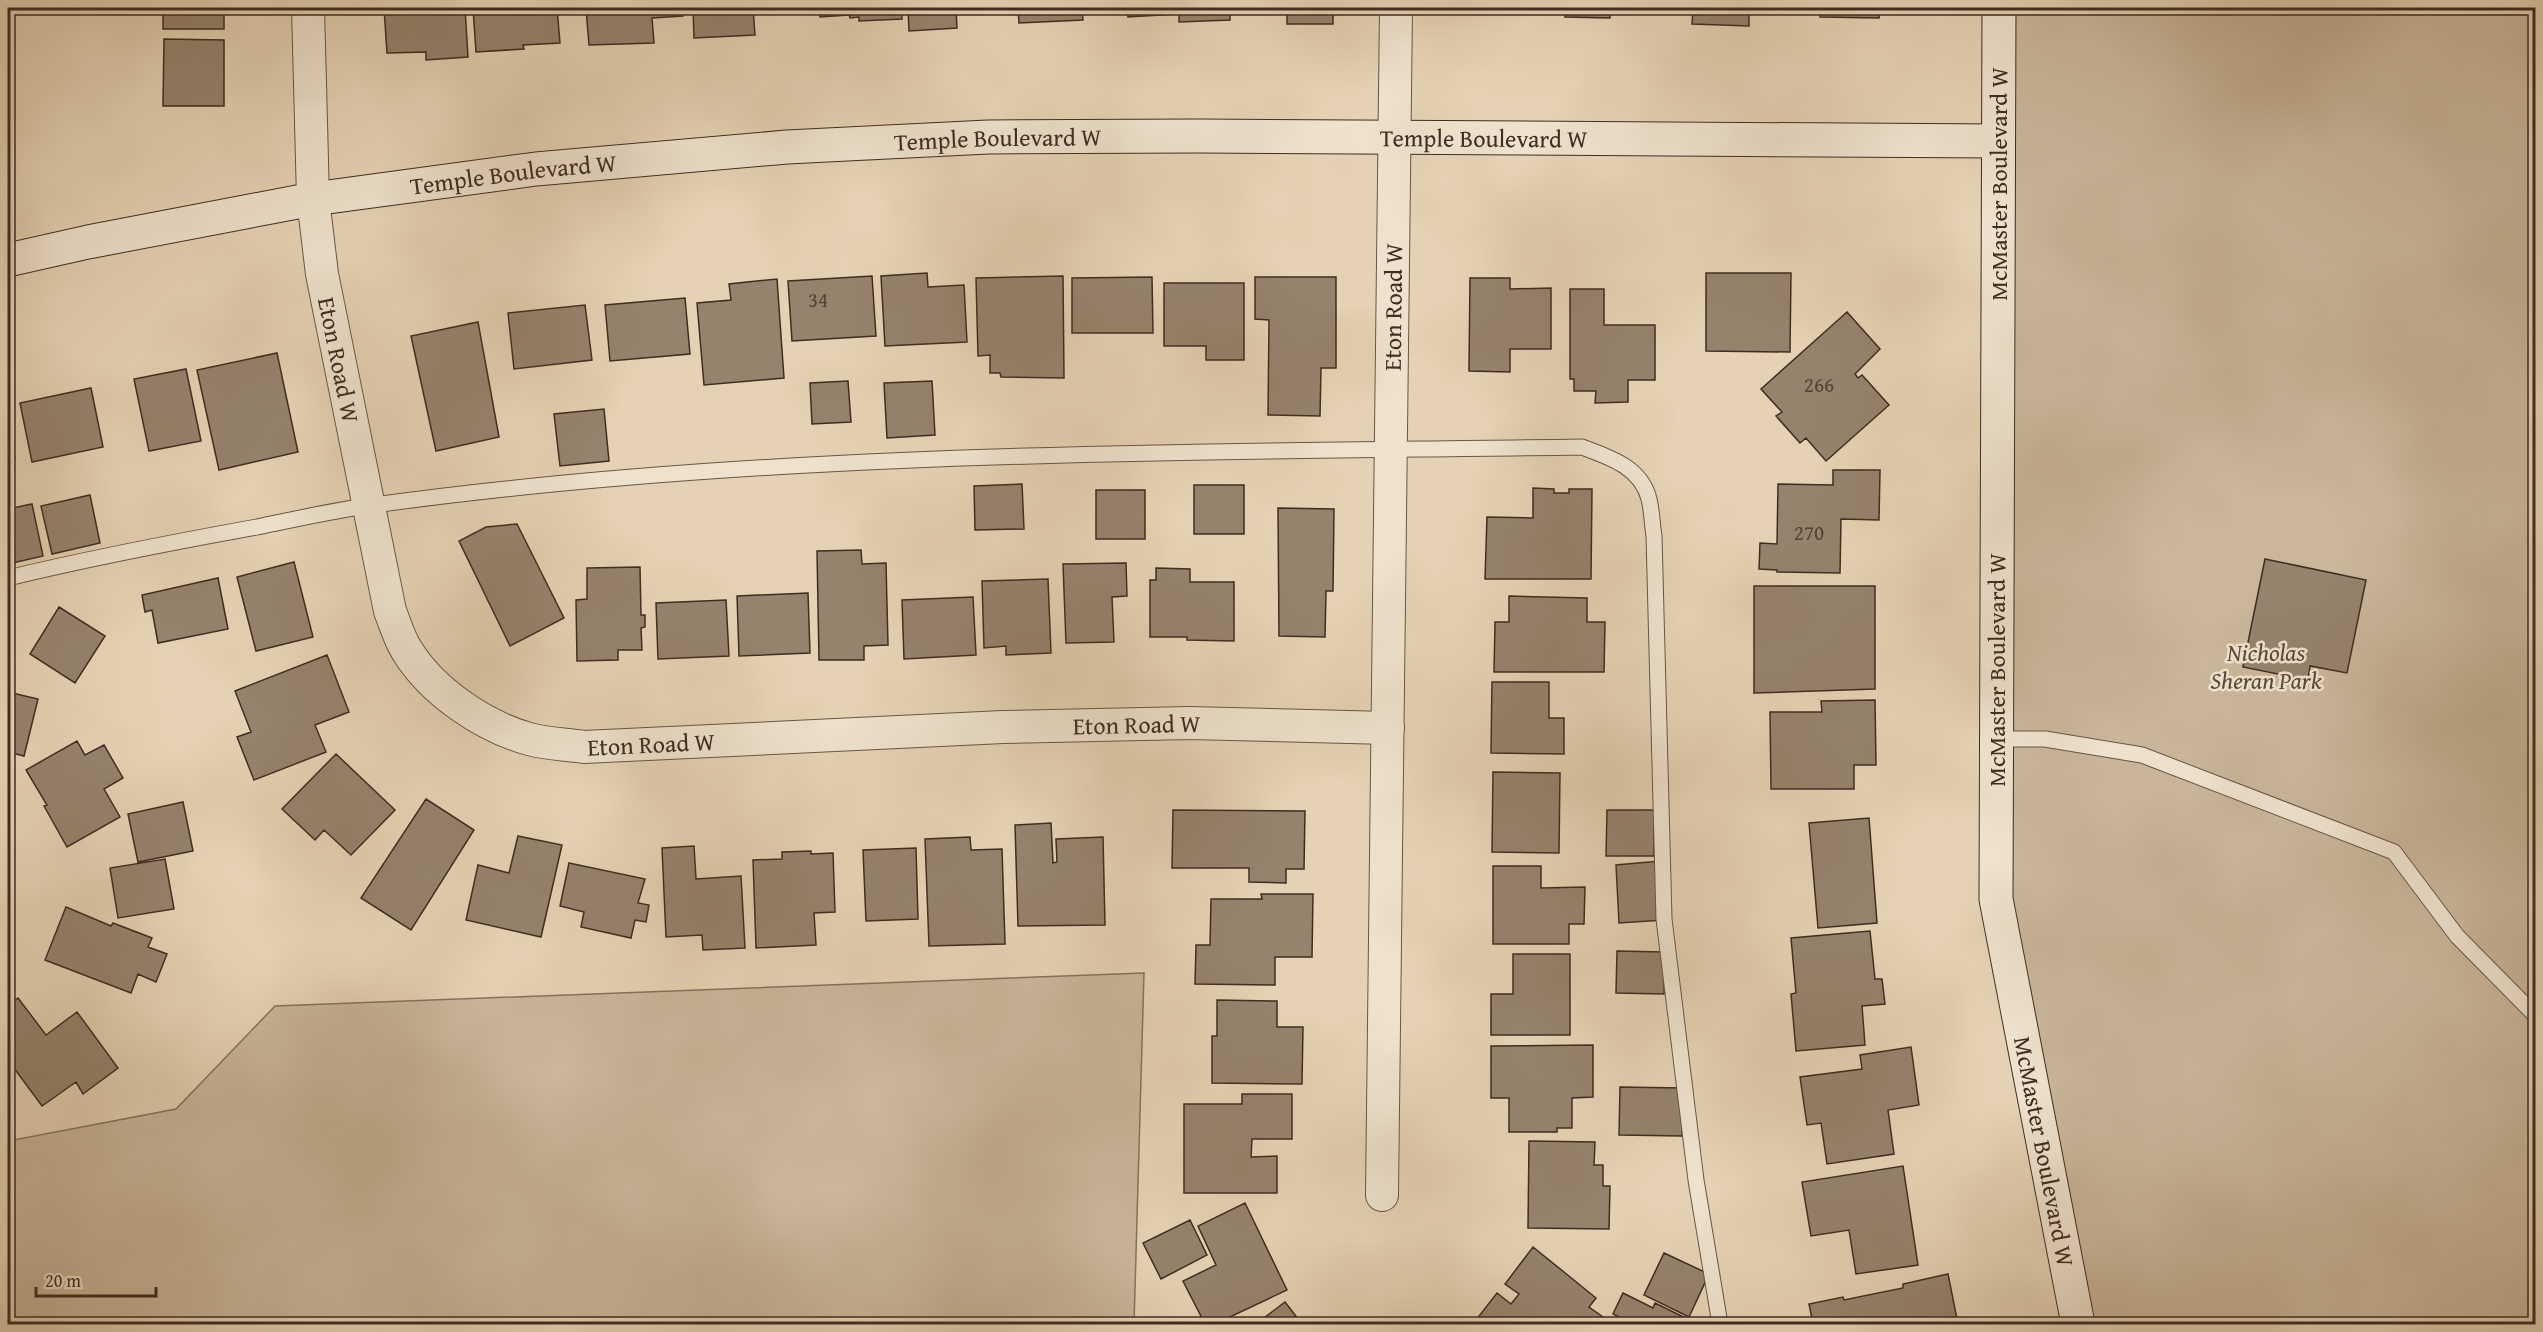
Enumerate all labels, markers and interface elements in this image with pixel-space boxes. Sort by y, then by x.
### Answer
street label: McMaster Boulevard W [1981,67,2016,301]
street label: Temple Boulevard W [893,119,1102,159]
street label: Temple Boulevard W [1380,120,1588,156]
street label: Temple Boulevard W [408,144,618,203]
street label: Eton Road W [1374,242,1411,371]
house number: 34 [808,284,828,315]
street label: Eton Road W [310,294,369,426]
house number: 266 [1804,369,1834,400]
house number: 270 [1794,517,1824,548]
street label: McMaster Boulevard W [1979,553,2014,787]
park label: Nicholas Sheran Park [2210,635,2322,698]
street label: Eton Road W [1072,705,1201,743]
street label: Eton Road W [586,723,716,764]
street label: McMaster Boulevard W [2005,1033,2084,1270]
scale bar [36,1260,156,1298]
text: 20 m [45,1267,81,1294]

